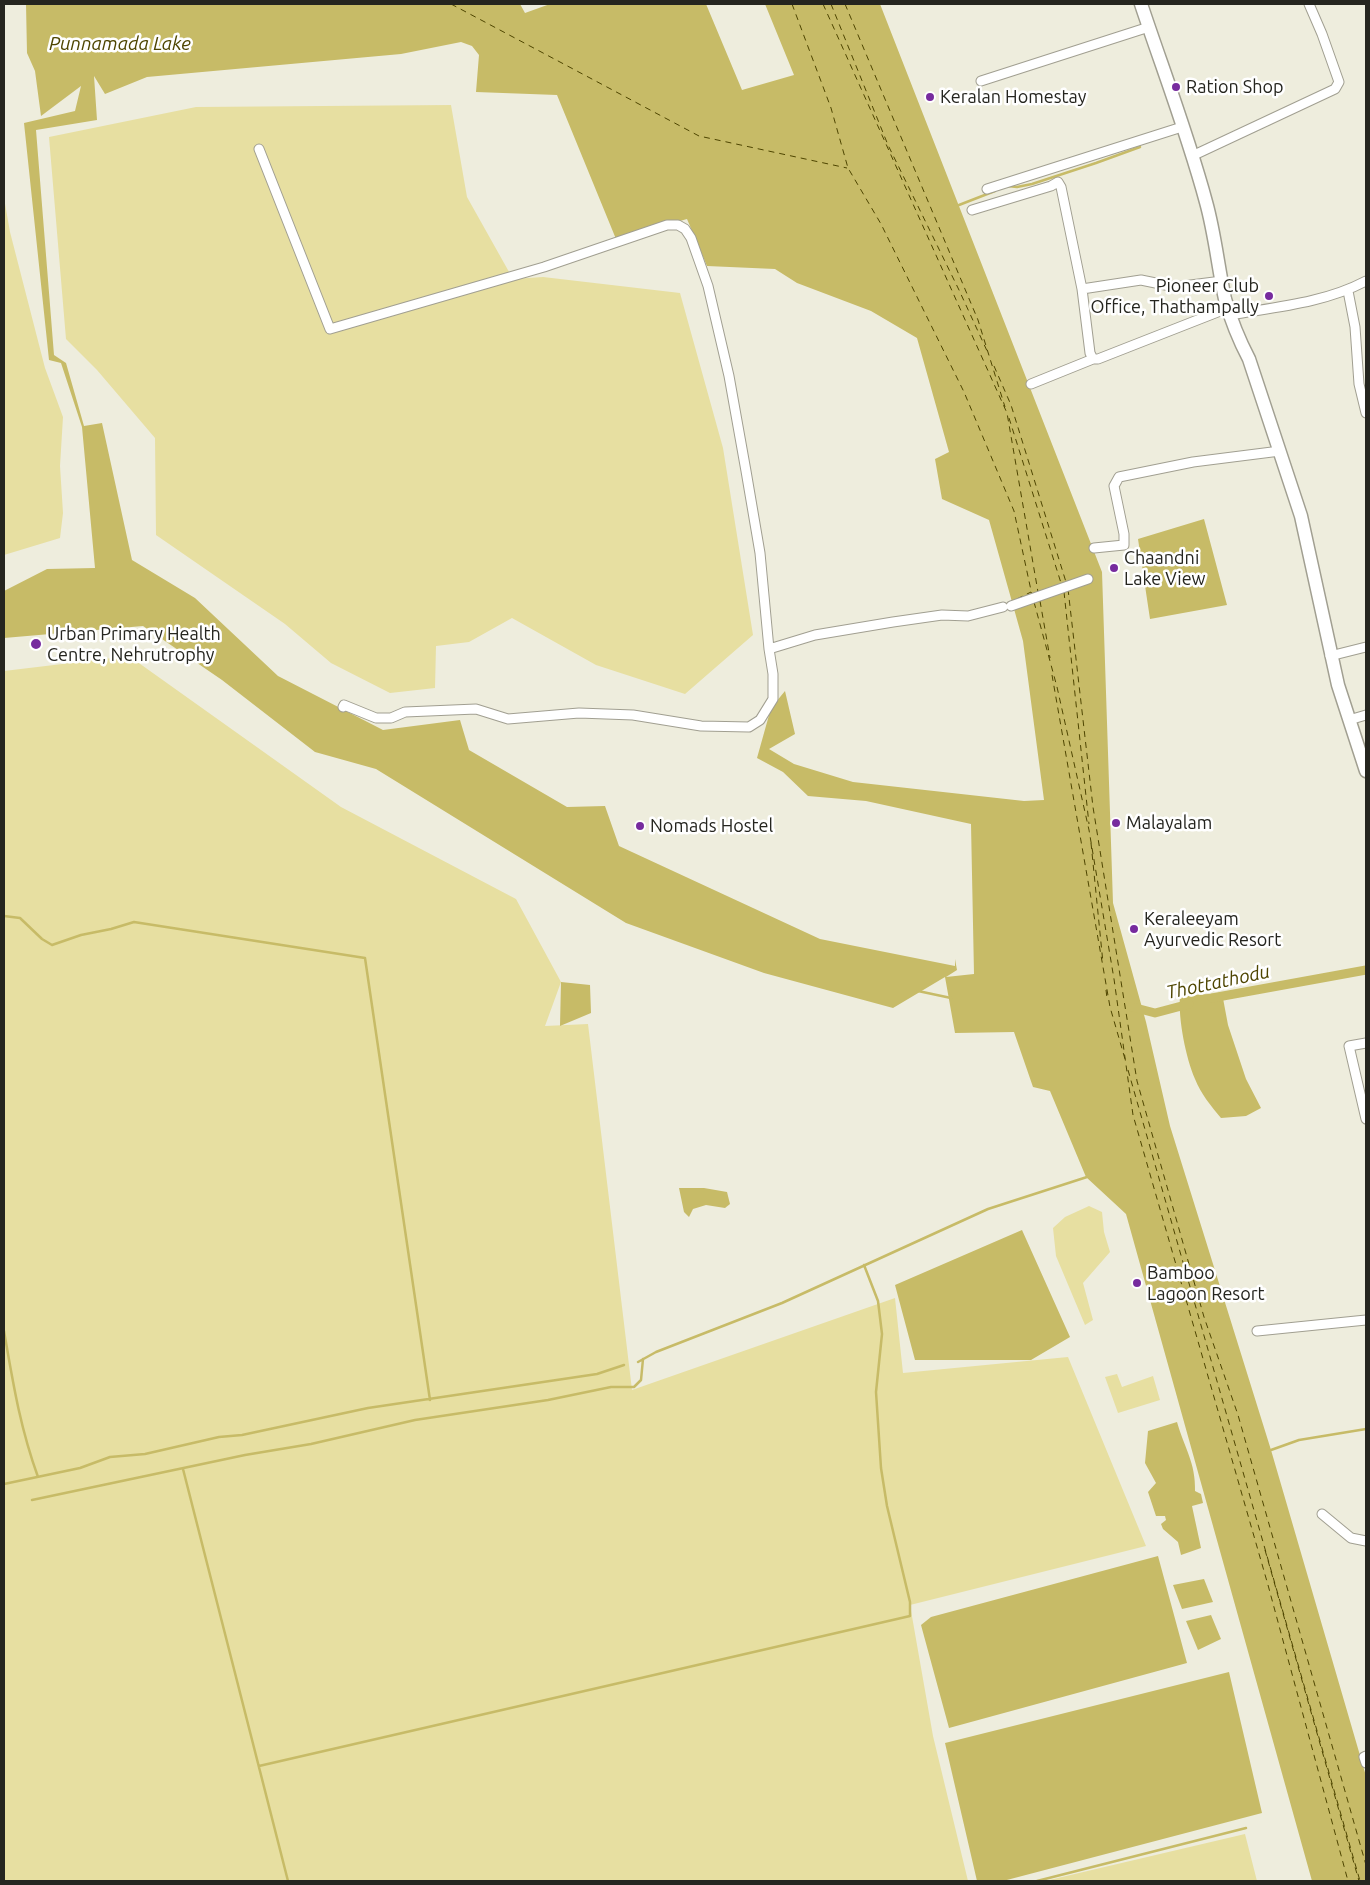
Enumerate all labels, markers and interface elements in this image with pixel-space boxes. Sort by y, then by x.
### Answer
water label: Punnamada Lake [49,33,191,55]
place label: Ration Shop [1186,76,1284,98]
marker: Ration Shop [1170,81,1182,93]
place label: Keralan Homestay [940,86,1086,108]
marker: Keralan Homestay [924,91,936,103]
place label: Pioneer Club Office, Thathampally [1091,275,1259,318]
marker: Pioneer Club Office, Thathampally [1263,290,1275,302]
place label: Chaandni Lake View [1124,547,1206,590]
marker: Chaandni Lake View [1108,562,1120,574]
place label: Urban Primary Health Centre, Nehrutrophy [47,623,221,666]
marker: Urban Primary Health Centre, Nehrutrophy [29,637,43,651]
place label: Malayalam [1126,812,1212,834]
place label: Nomads Hostel [650,815,773,837]
marker: Malayalam [1110,817,1122,829]
marker: Nomads Hostel [634,820,646,832]
place label: Keraleeyam Ayurvedic Resort [1144,908,1281,951]
marker: Keraleeyam Ayurvedic Resort [1128,923,1140,935]
water label: Thottathodu [1164,960,1272,1004]
place label: Bamboo Lagoon Resort [1147,1262,1265,1304]
marker: Bamboo Lagoon Resort [1131,1277,1143,1289]

